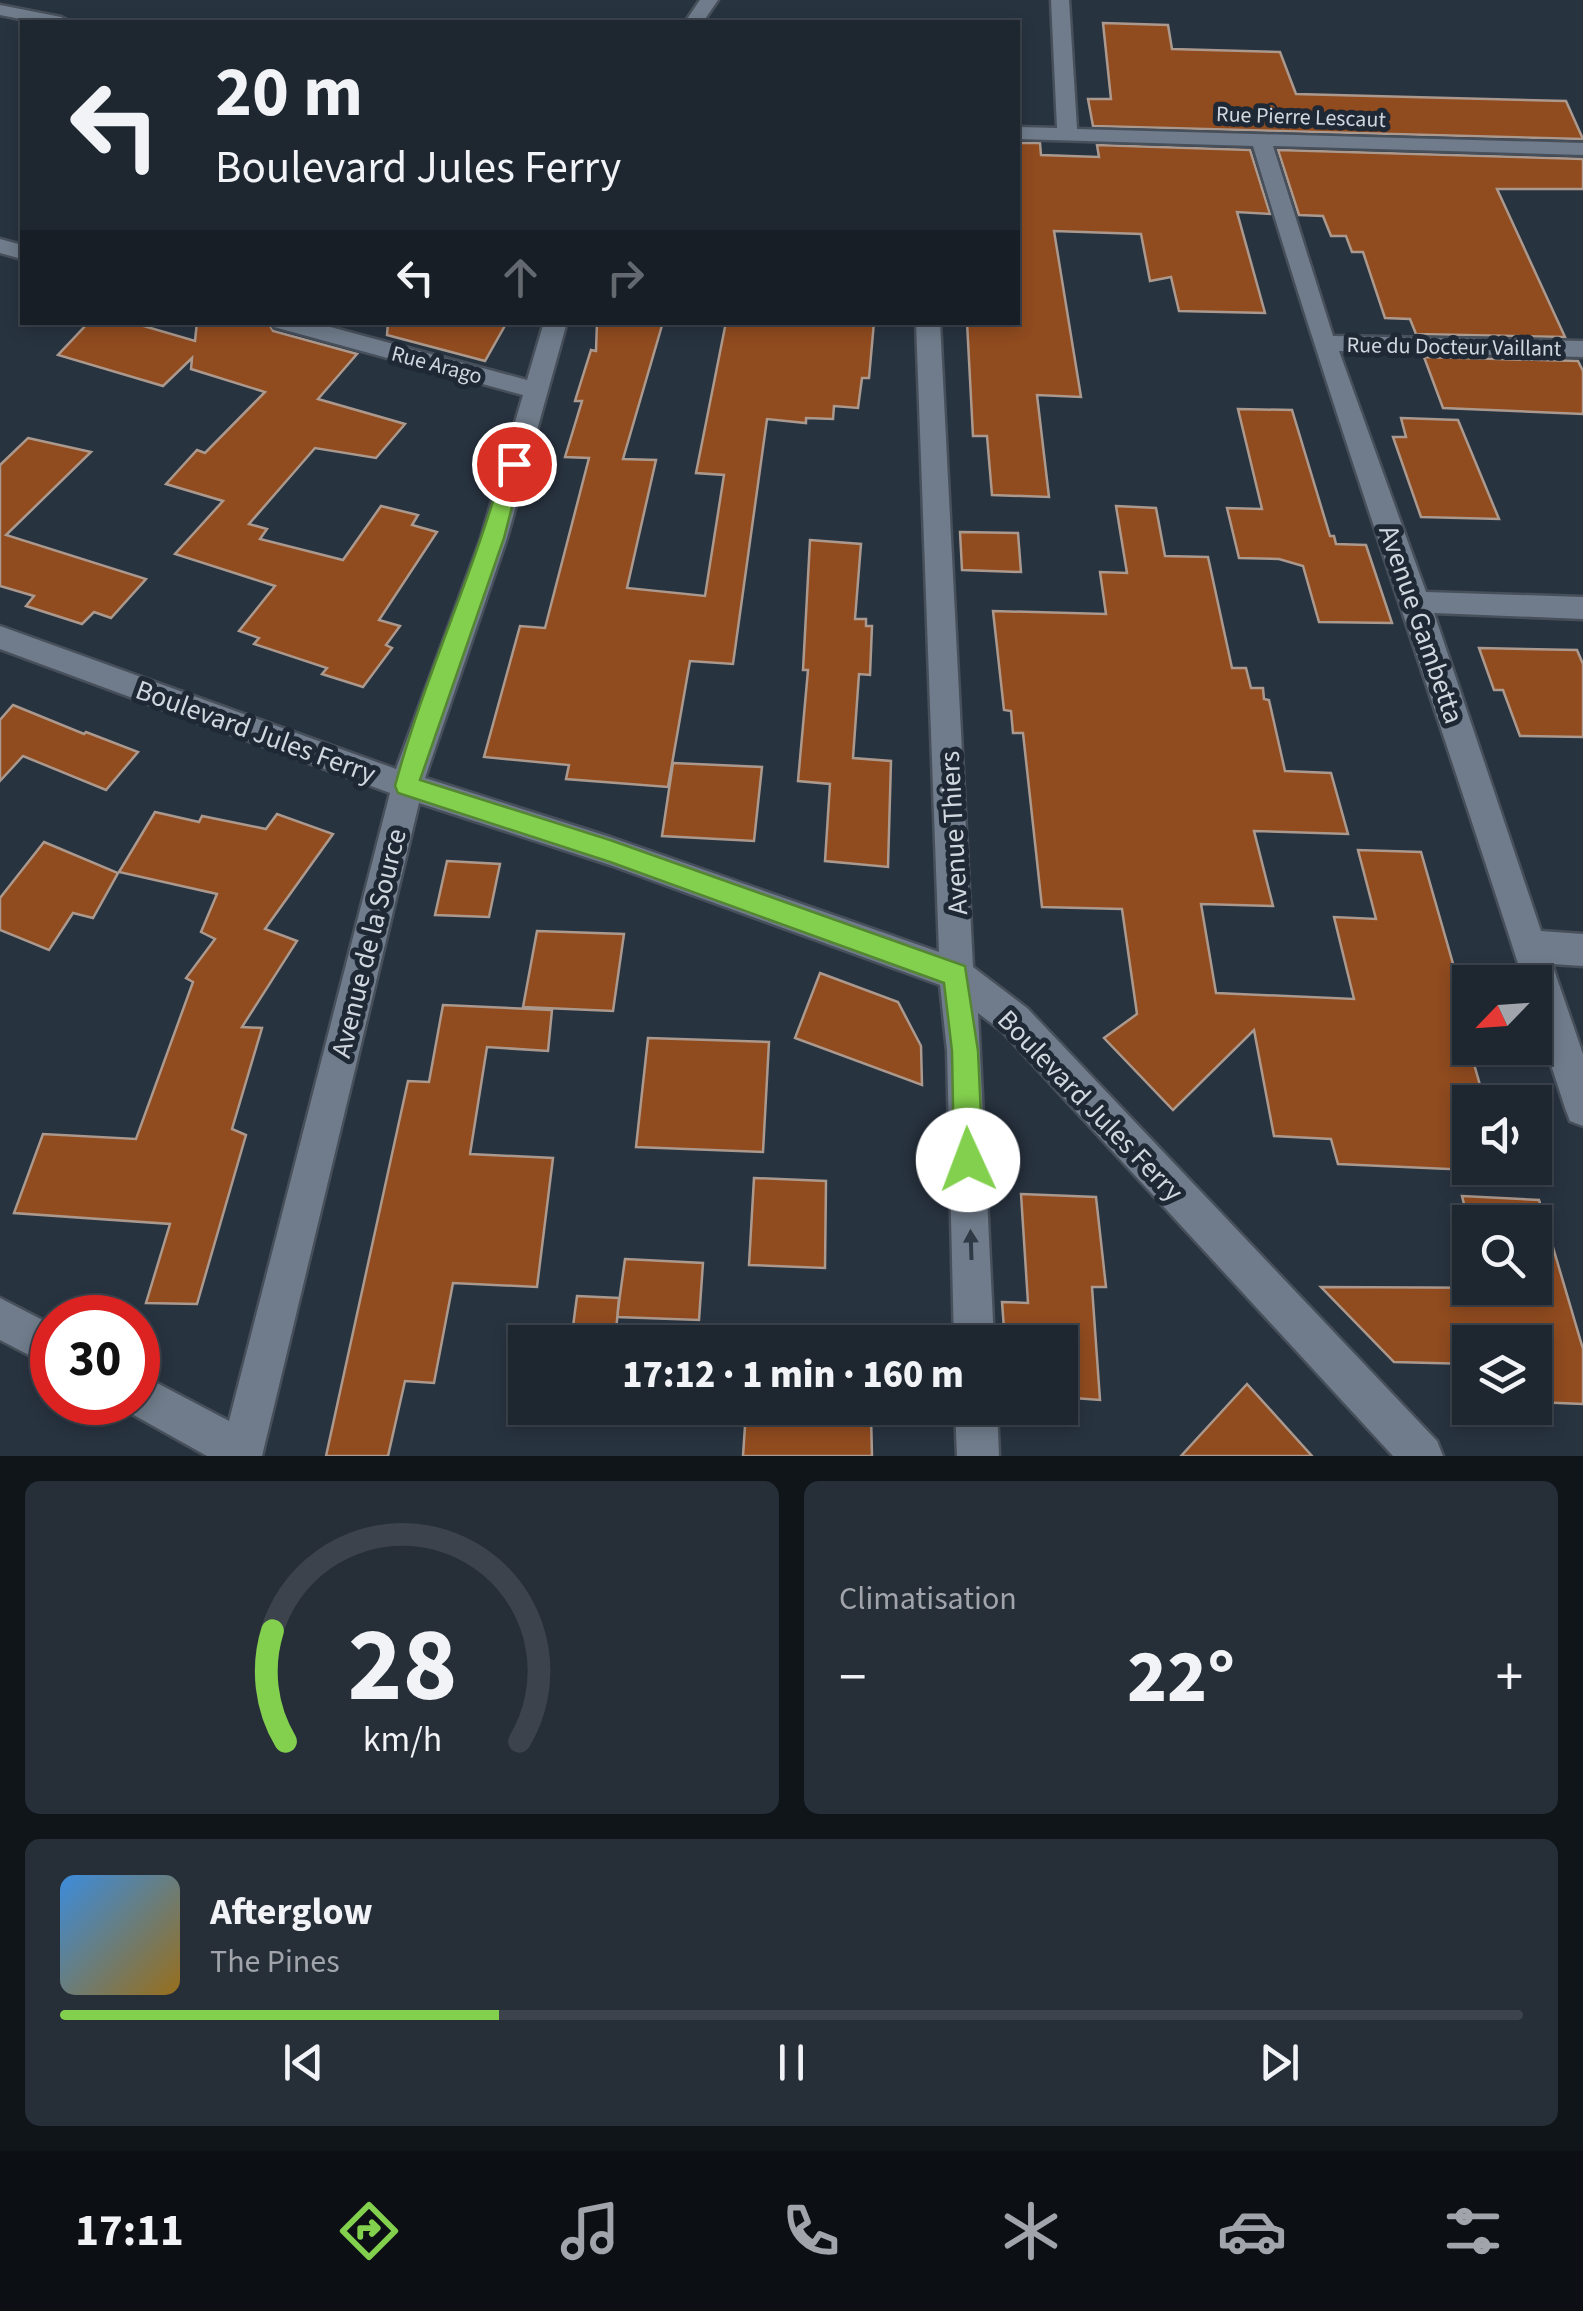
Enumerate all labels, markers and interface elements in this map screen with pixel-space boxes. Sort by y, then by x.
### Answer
text: 20 m [215,43,363,143]
icon: left [50,60,180,190]
street label: Rue Pierre Lescaut [1216,98,1387,136]
text: Boulevard Jules Ferry [215,136,621,200]
icon: left [388,250,443,305]
icon: ahead [493,250,548,305]
icon: right [598,250,653,305]
street label: Rue du Docteur Vaillant [1346,329,1562,365]
street label: Rue Arago [388,338,486,392]
pin [472,422,557,507]
icon: arrive [487,437,542,492]
street label: Avenue Gambetta [1368,520,1474,729]
street label: Boulevard Jules Ferry [130,670,381,794]
street label: Avenue Thiers [930,750,978,916]
street label: Avenue de la Source [321,825,417,1062]
north arrow [1452,965,1552,1065]
map controls [1452,965,1552,1425]
street label: Boulevard Jules Ferry [988,1001,1192,1211]
button: sound [1452,1085,1552,1185]
position arrow [916,1108,1020,1212]
button: search [1452,1205,1552,1305]
one-way arrow [963,1229,979,1261]
speed limit sign: 30 [30,1295,160,1425]
button: layers [1452,1325,1552,1425]
text: 17:12 · 1 min · 160 m [622,1348,964,1402]
text: Climatisation [839,1576,1017,1622]
text: 28 [347,1593,457,1741]
text: 22° [1127,1624,1235,1731]
text: − [839,1639,866,1717]
text: + [1496,1639,1523,1717]
text: km/h [362,1714,442,1765]
text: Afterglow [210,1885,373,1939]
text: The Pines [210,1939,340,1985]
icon: previous [276,2035,331,2090]
icon: pause [764,2035,819,2090]
icon: next [1252,2035,1307,2090]
icon: directions [334,2196,404,2266]
icon: music [555,2196,625,2266]
icon: phone [776,2196,846,2266]
icon: climate [996,2196,1066,2266]
icon: car [1217,2196,1287,2266]
icon: filters [1438,2196,1508,2266]
text: 17:11 [75,2199,184,2263]

